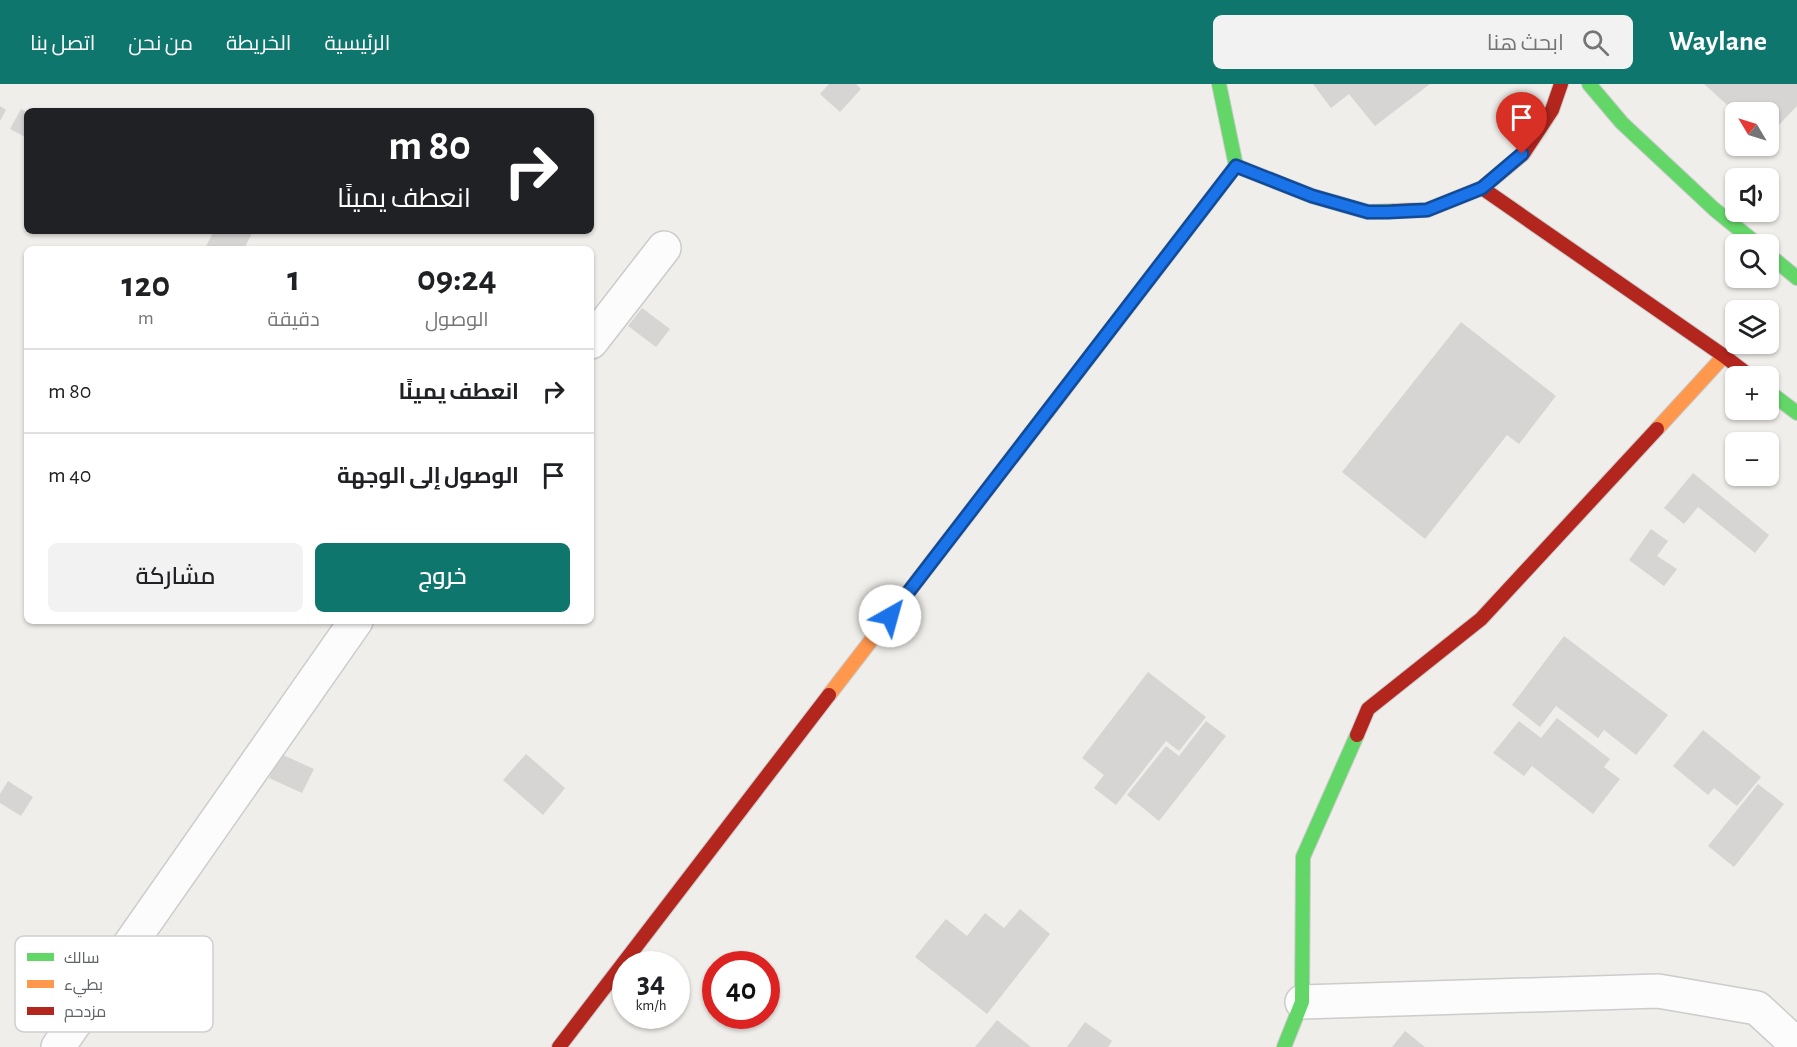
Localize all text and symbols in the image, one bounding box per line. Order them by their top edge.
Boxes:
search box [1213,15,1633,69]
icon: search [1579,26,1612,59]
text: Waylane [1669,28,1767,56]
text: ابحث هنا [1487,32,1564,54]
text: اتصل بنا [30,33,95,54]
text: من نحن [128,33,193,54]
text: الخريطة [226,33,291,54]
text: الرئيسية [324,33,390,54]
pin [1496,92,1547,154]
icon: arrive [1505,101,1538,134]
north arrow [1725,102,1779,156]
map controls [1725,102,1779,486]
text: 80 m [388,125,471,167]
icon: right [492,132,570,210]
button: sound [1725,168,1779,222]
text: انعطف يمينًا [337,185,471,212]
button: search [1725,234,1779,288]
text: 1 [287,261,300,297]
text: 09:24 [417,261,497,297]
text: 120 [121,267,170,303]
button: layers [1725,300,1779,354]
text: m [138,308,154,328]
text: دقيقة [268,310,320,330]
text: الوصول [425,310,489,330]
button: + [1725,366,1779,420]
icon: right [537,375,570,408]
text: 80 m [48,380,91,402]
text: انعطف يمينًا [398,381,519,403]
button: − [1725,432,1779,486]
icon: arrive [537,459,570,492]
text: 40 m [48,464,91,486]
text: الوصول إلى الوجهة [337,465,519,487]
button: مشاركة [48,543,303,612]
button: خروج [315,543,570,612]
position arrow [858,584,922,648]
legend [15,936,213,1032]
text: سالك [64,950,99,966]
speed limit sign: 40 [702,951,780,1029]
text: 34 [637,968,665,998]
text: بطيء [64,977,103,998]
text: km/h [636,998,666,1013]
text: مزدحم [64,1004,106,1023]

